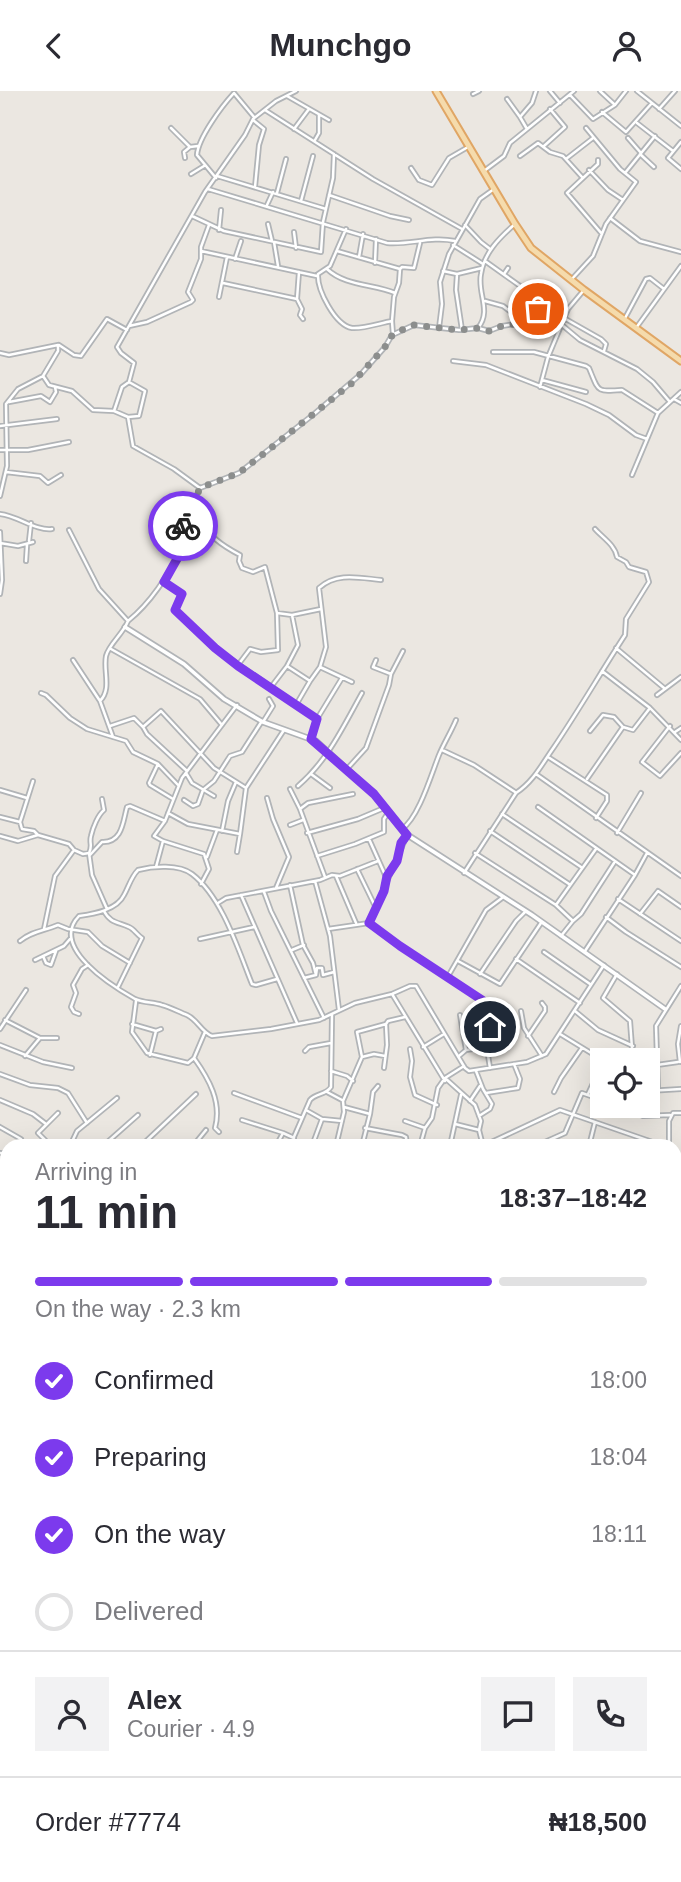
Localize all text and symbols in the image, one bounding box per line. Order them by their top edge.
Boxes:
icon: back [35,27,73,65]
text: Munchgo [269,27,412,63]
icon: person [608,27,646,65]
pin [508,279,568,339]
icon: bag [519,290,557,328]
courier [148,491,218,561]
icon: bike [164,507,202,545]
pin [460,997,520,1057]
icon: home [471,1008,509,1046]
map controls [590,1048,660,1118]
button: locate [590,1048,660,1118]
text: Arriving in [35,1159,137,1185]
text: 18:37–18:42 [500,1183,647,1213]
text: 11 min [35,1186,178,1238]
text: On the way · 2.3 km [35,1296,241,1322]
icon: check [35,1362,73,1400]
text: Confirmed [94,1365,214,1395]
text: 18:00 [589,1367,647,1393]
icon: check [35,1439,73,1477]
text: Preparing [94,1442,207,1472]
text: 18:04 [589,1444,647,1470]
icon: check [35,1516,73,1554]
text: On the way [94,1519,226,1549]
text: 18:11 [591,1521,647,1547]
text: Delivered [94,1596,204,1626]
button: person [35,1677,109,1751]
button: chat [481,1677,555,1751]
button: phone [573,1677,647,1751]
text: Alex [127,1685,182,1715]
text: Courier · 4.9 [127,1716,255,1742]
text: Order #7774 [35,1807,181,1837]
text: ₦18,500 [549,1807,647,1837]

